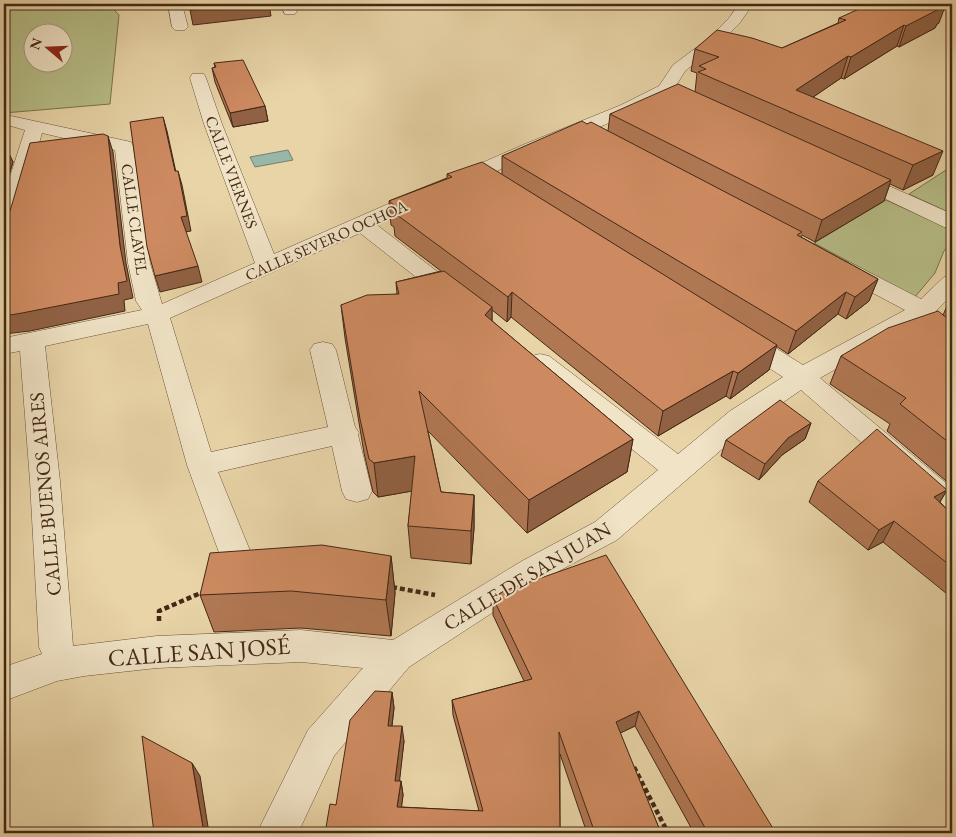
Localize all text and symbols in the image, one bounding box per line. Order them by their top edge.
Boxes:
north arrow [22,22,72,72]
text: N [25,35,46,52]
street label: CALLE VIERNES [200,113,263,232]
street label: CALLE CLAVEL [116,162,153,277]
street label: CALLE SEVERO OCHOA [242,195,412,286]
street label: CALLE BUENOS AIRES [23,391,67,597]
street label: CALLE DE SAN JUAN [438,516,616,636]
street label: CALLE SAN JOSÉ [107,630,291,673]

